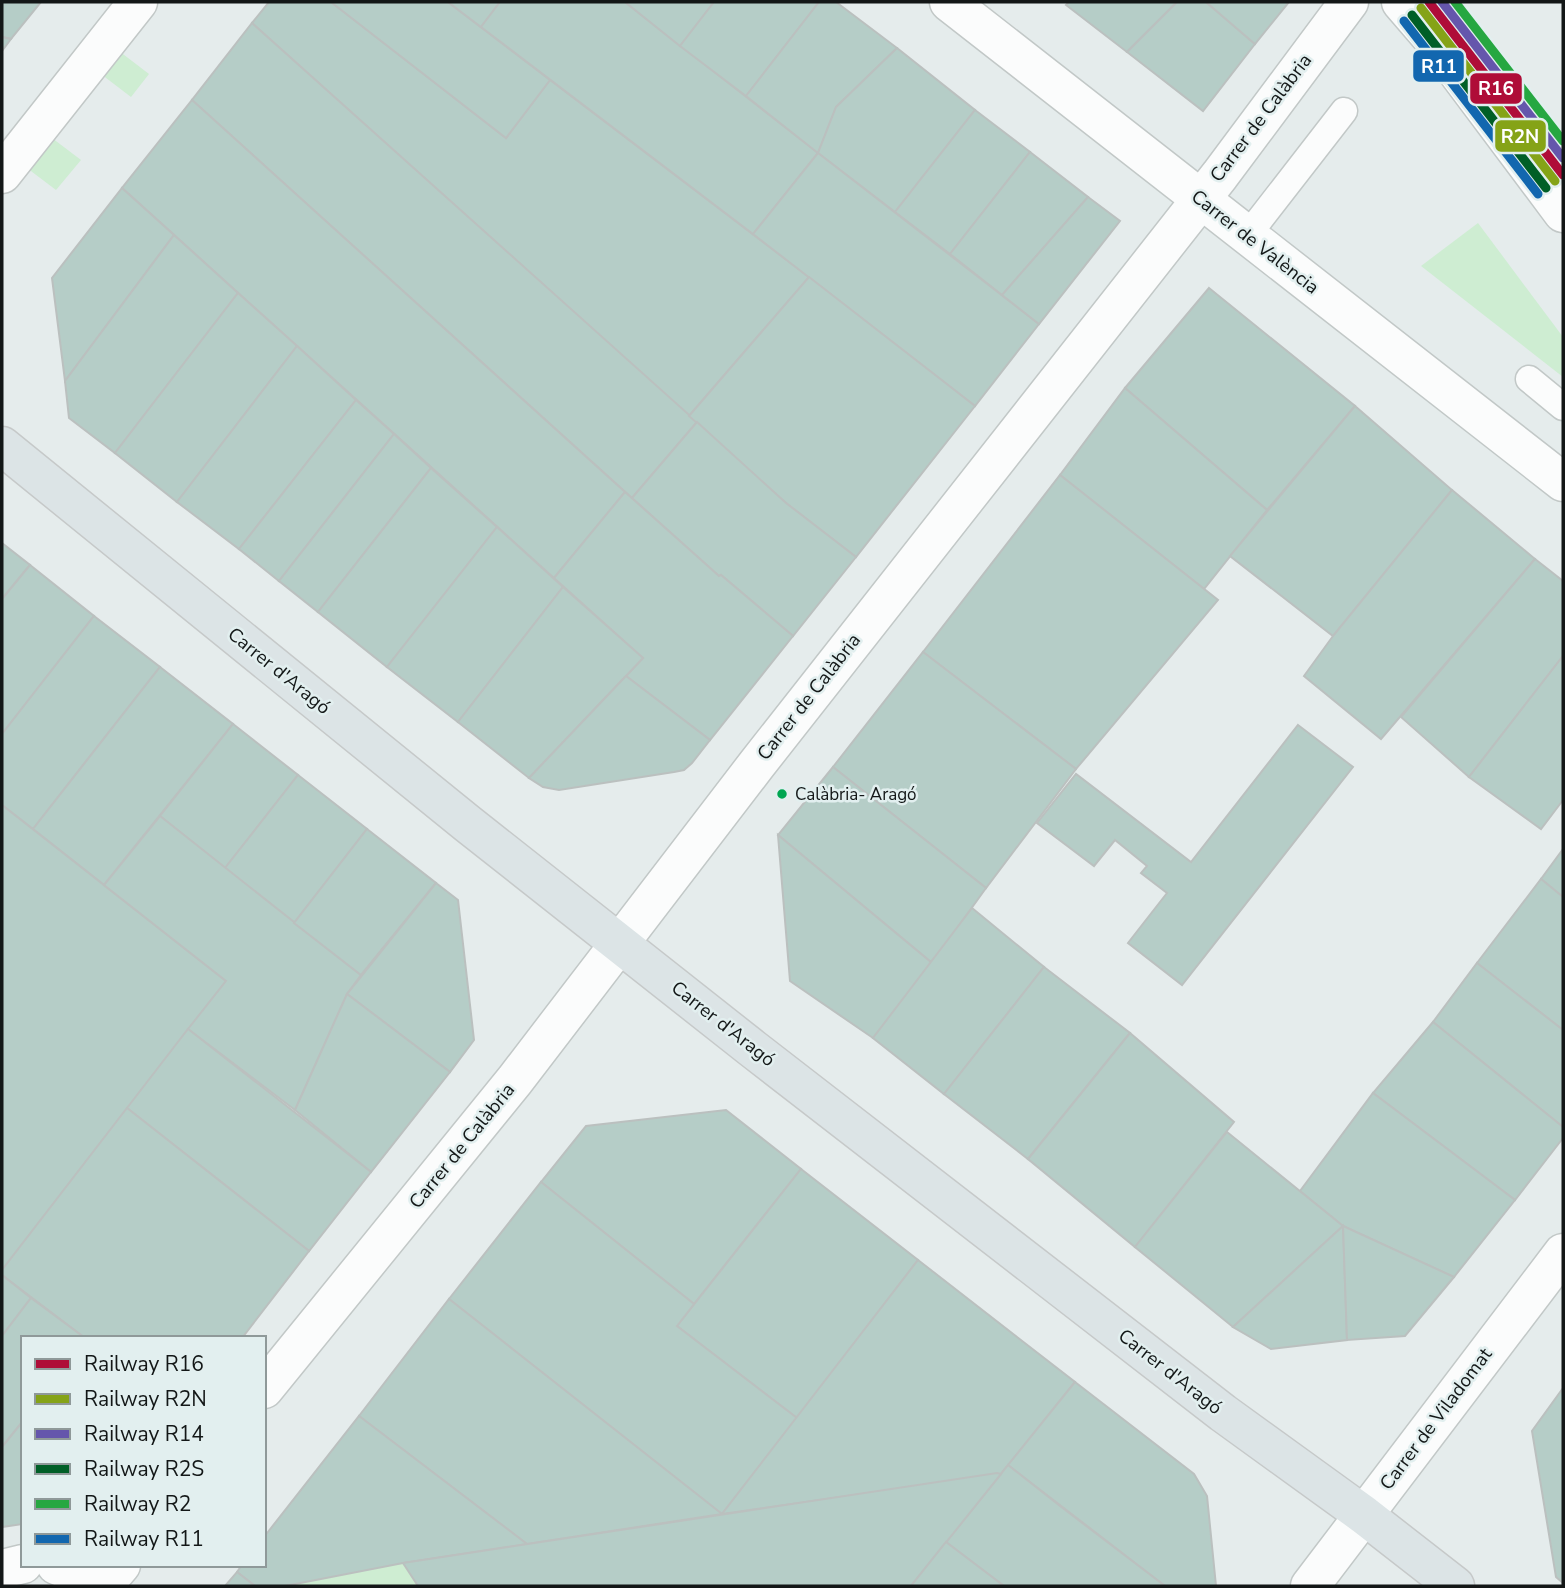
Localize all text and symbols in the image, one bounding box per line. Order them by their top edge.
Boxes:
street label: Carrer de Calàbria [1204,48,1318,188]
line badge: R11 [1412,49,1465,83]
text: R11 [1421,54,1457,80]
line badge: R16 [1469,72,1523,105]
text: R16 [1478,76,1514,102]
line badge: R2N [1494,119,1547,153]
text: R2N [1501,124,1539,150]
street label: Carrer de València [1186,184,1324,300]
street label: Carrer d'Aragó [222,621,336,721]
street label: Carrer de Calàbria [751,628,867,766]
place label: Calàbria- Aragó [795,783,917,806]
marker: Calàbria- Aragó [775,787,789,801]
street label: Carrer d'Aragó [666,975,780,1073]
street label: Carrer de Calàbria [403,1078,521,1214]
street label: Carrer d'Aragó [1113,1323,1227,1421]
legend [21,1336,266,1567]
street label: Carrer de Viladomat [1374,1342,1498,1495]
text: Railway R16 [84,1350,204,1378]
text: Railway R2N [84,1385,207,1413]
text: Railway R14 [84,1420,204,1448]
text: Railway R2S [84,1455,204,1483]
text: Railway R2 [84,1490,191,1518]
text: Railway R11 [84,1525,204,1553]

